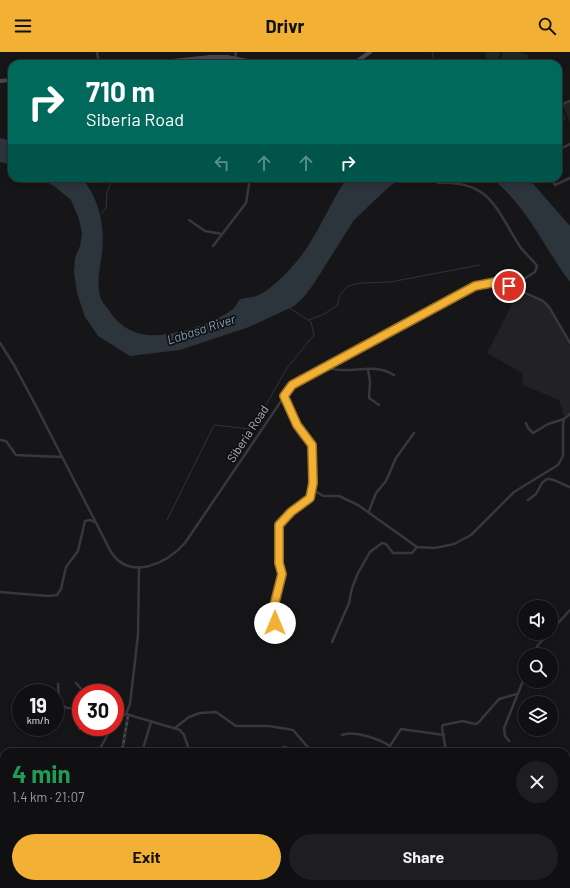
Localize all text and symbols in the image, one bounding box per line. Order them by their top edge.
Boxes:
icon: menu [12,15,34,37]
text: Drivr [266,15,304,37]
icon: search [536,15,558,37]
text: 710 m [86,74,155,108]
icon: right [20,76,72,128]
text: Siberia Road [86,108,184,130]
icon: left [211,152,233,174]
icon: ahead [253,152,275,174]
icon: ahead [295,152,317,174]
icon: right [337,152,359,174]
pin [492,269,526,303]
icon: arrive [498,275,520,297]
water label: Labasa River [165,310,238,348]
street label: Siberia Road [223,402,271,465]
map controls [518,600,558,736]
button: sound [518,600,558,640]
position arrow [254,602,296,644]
button: search [518,648,558,688]
speed limit sign: 30 [72,684,124,736]
text: 19 [29,693,47,717]
button: layers [518,696,558,736]
text: km/h [27,714,49,726]
text: 4 min [12,759,71,788]
button: close [516,761,558,803]
text: 1.4 km · 21:07 [12,789,84,805]
button: Exit [12,834,281,880]
button: Share [289,834,558,880]

